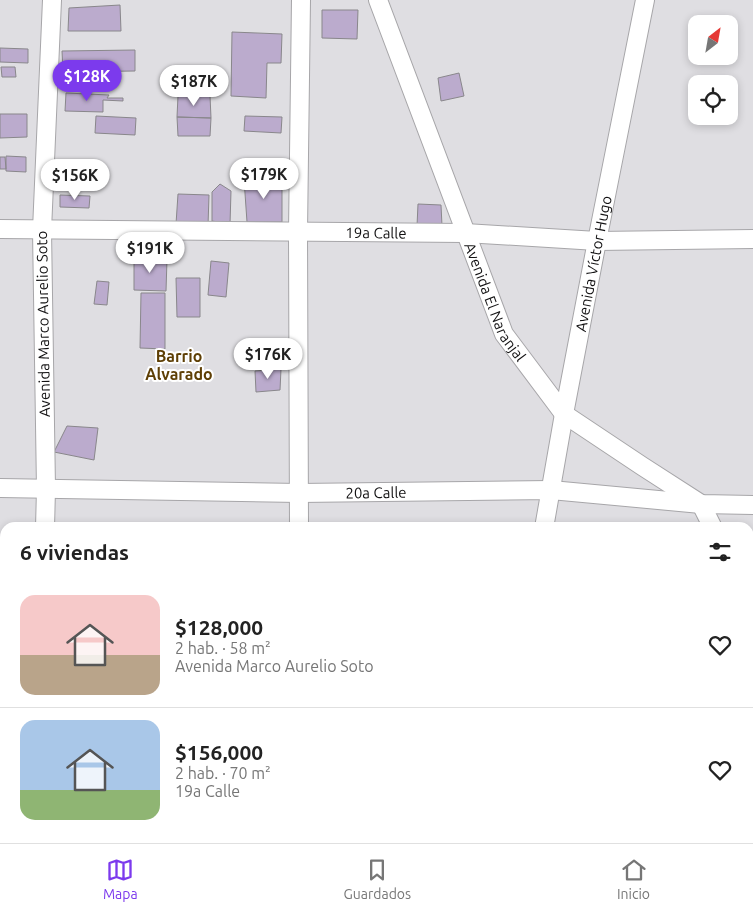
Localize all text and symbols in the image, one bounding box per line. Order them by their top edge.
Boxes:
north arrow [688,15,738,65]
map controls [688,15,738,125]
pin: $128K [52,59,122,102]
pin: $187K [159,64,229,107]
text: $128K [64,67,110,85]
text: $187K [171,72,217,90]
button: locate [688,75,738,125]
pin: $156K [40,158,110,201]
pin: $179K [229,158,299,200]
text: $179K [241,165,287,183]
text: $156K [52,166,98,184]
street label: Avenida Víctor Hugo [571,194,614,333]
street label: 19a Calle [345,223,407,241]
street label: Avenida Marco Aurelio Soto [33,231,53,417]
pin: $191K [115,232,185,274]
text: $191K [127,239,173,257]
street label: Avenida El Naranjal [462,240,530,364]
pin: $176K [233,338,303,380]
text: $176K [245,345,291,363]
district label: Barrio Alvarado [145,347,213,383]
street label: 20a Calle [345,483,407,501]
icon: filters [706,538,734,566]
text: 6 viviendas [20,540,129,564]
icon: home [60,615,120,675]
text: $128,000 [175,615,263,639]
icon: heart [706,631,734,659]
text: 2 hab. · 58 m² [175,639,271,657]
text: Avenida Marco Aurelio Soto [175,657,374,675]
icon: home [60,740,120,800]
text: $156,000 [175,740,263,764]
icon: heart [706,756,734,784]
text: 2 hab. · 70 m² [175,764,271,782]
text: 19a Calle [175,782,240,800]
tab: Mapa [103,856,138,902]
tab: Guardados [344,856,411,902]
tab: Inicio [617,856,650,902]

